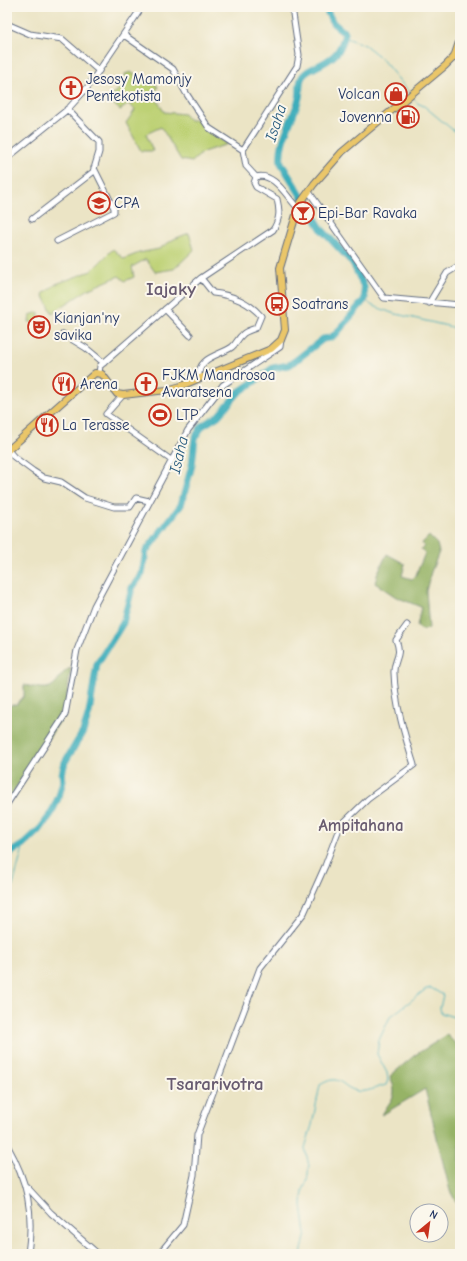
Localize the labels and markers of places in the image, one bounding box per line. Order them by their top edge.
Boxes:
place label: Jesosy Mamonjy Pentekotista [86,70,192,105]
church icon: Jesosy Mamonjy Pentekotista [58,75,84,101]
shop icon: Volcan [383,81,409,107]
place label: Volcan [338,85,380,103]
fuel station icon: Jovenna [395,104,421,130]
place label: Jovenna [340,108,392,126]
school or university icon: CPA [86,190,112,216]
place label: CPA [114,194,140,212]
bar icon: Epi-Bar Ravaka [290,200,316,226]
place label: Epi-Bar Ravaka [318,204,417,222]
bus stop icon: Soatrans [264,291,290,317]
place label: Soatrans [292,295,348,313]
place label: Kianjan'ny savika [54,309,120,344]
theatre icon: Kianjan'ny savika [26,314,52,340]
place label: FJKM Mandrosoa Avaratsena [162,366,275,401]
restaurant icon: Arena [51,371,77,397]
church icon: FJKM Mandrosoa Avaratsena [133,371,159,397]
place label: Arena [80,375,118,393]
sports icon: LTP [147,402,173,428]
place label: LTP [176,406,199,424]
restaurant icon: La Terasse [34,412,60,438]
place label: La Terasse [62,416,130,434]

